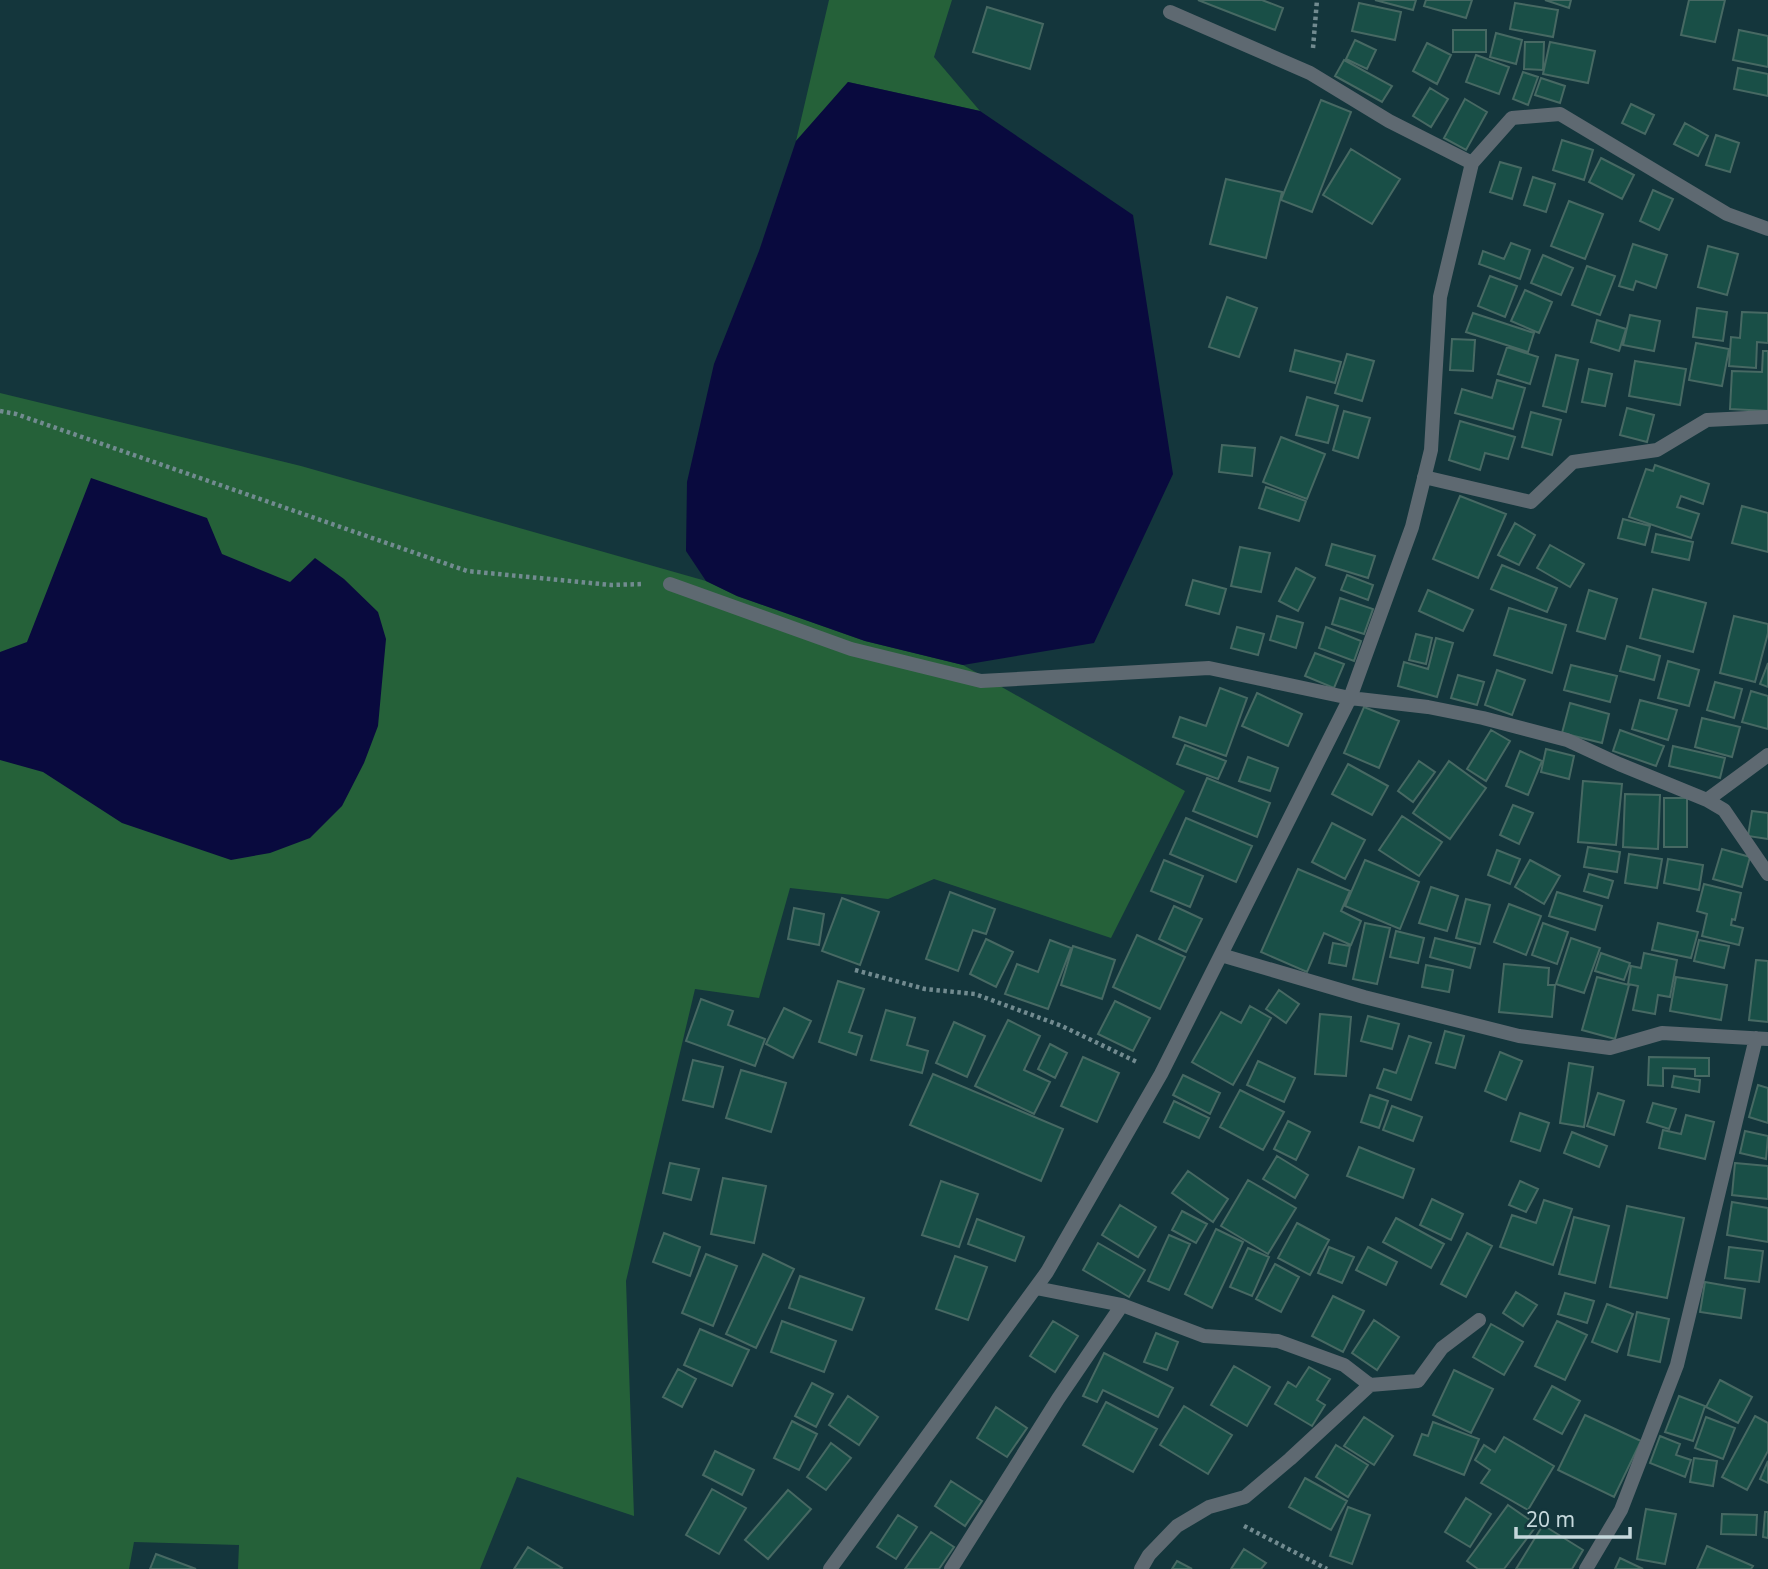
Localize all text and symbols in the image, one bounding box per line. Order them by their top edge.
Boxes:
scale bar [1516,1496,1630,1540]
text: 20 m [1526,1505,1575,1533]

